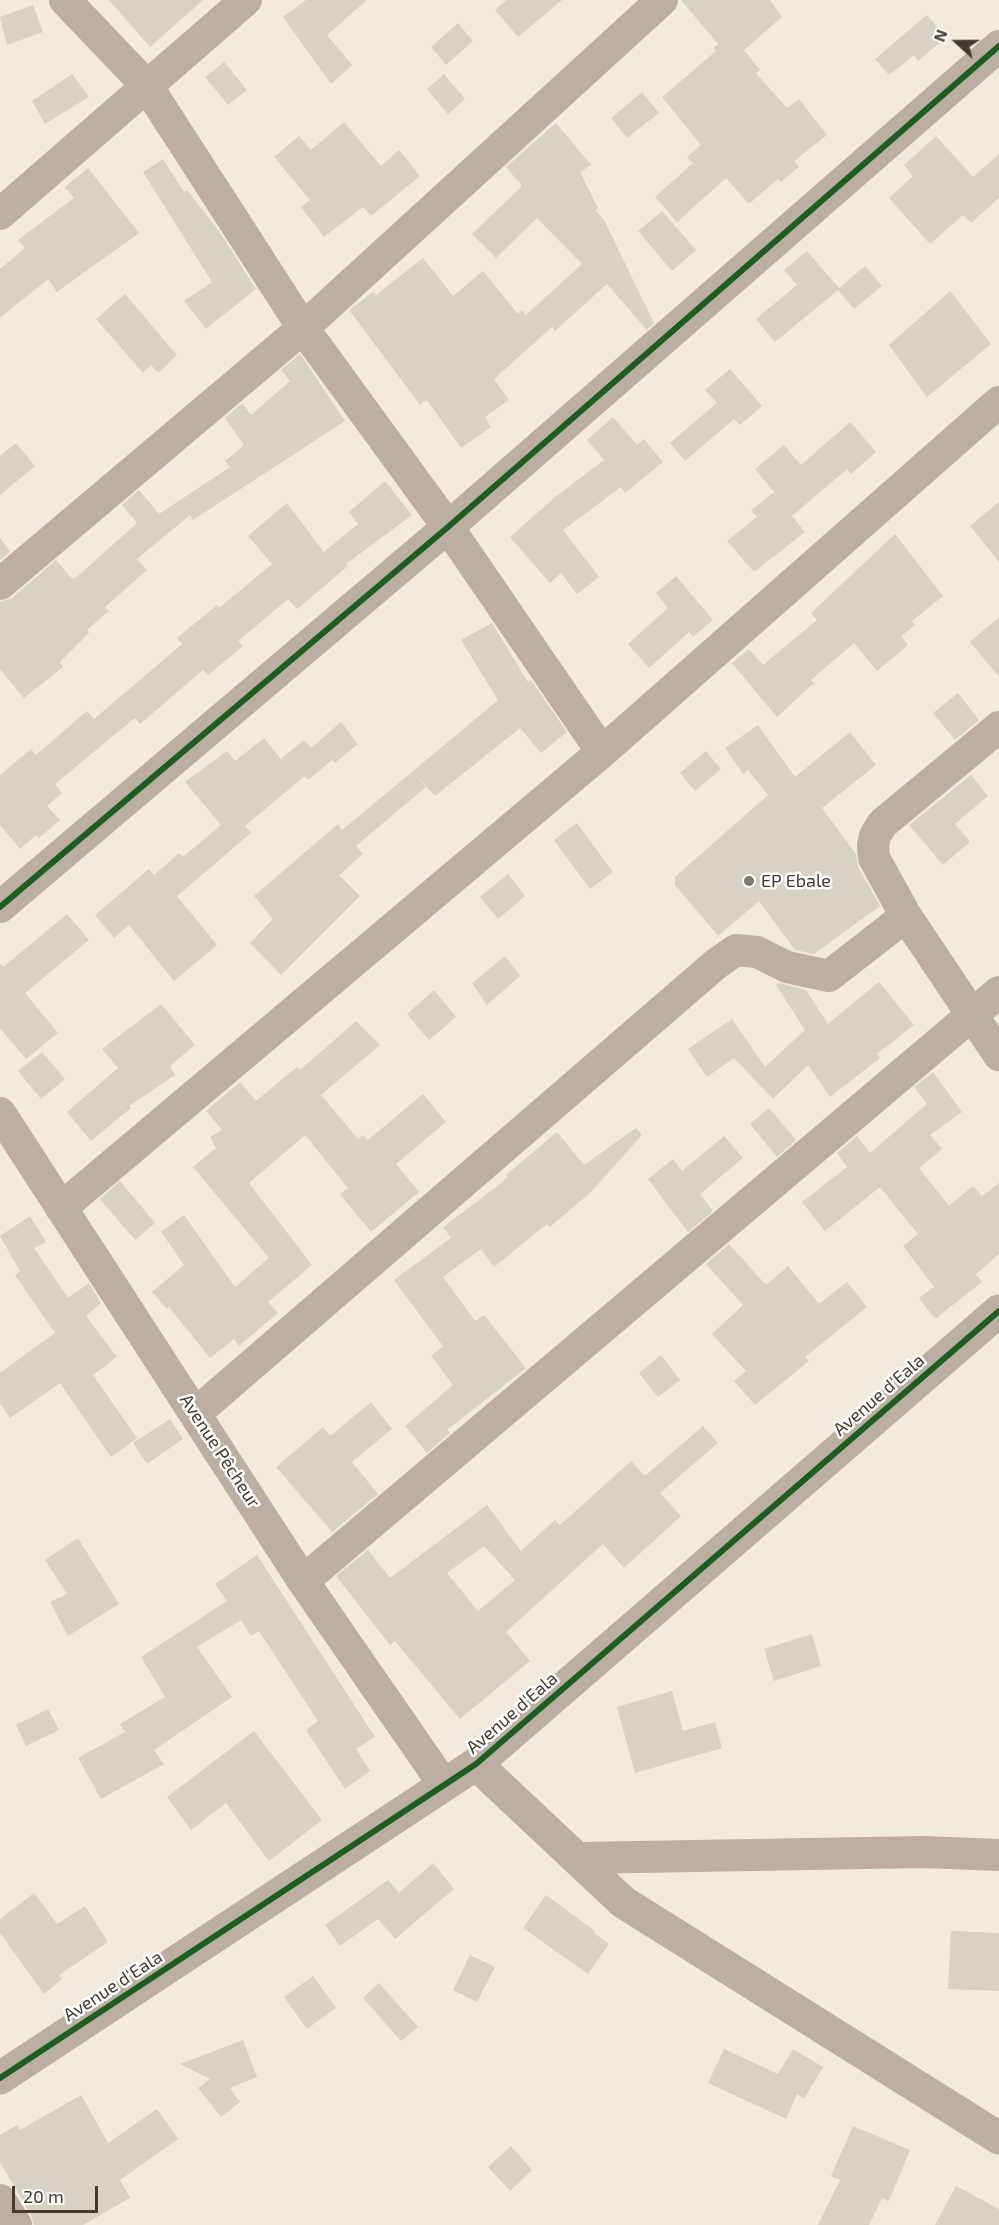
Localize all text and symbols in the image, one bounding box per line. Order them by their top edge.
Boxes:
north arrow [927,12,987,72]
text: N [929,27,951,44]
place label: EP Ebale [761,870,831,892]
marker: EP Ebale [742,874,756,888]
street label: Avenue d'Eala [829,1350,929,1440]
street label: Avenue Pêcheur [175,1390,265,1512]
street label: Avenue d'Eala [462,1668,562,1758]
street label: Avenue d'Eala [59,1946,167,2026]
scale bar [15,2174,100,2212]
text: 20 m [23,2185,64,2207]

